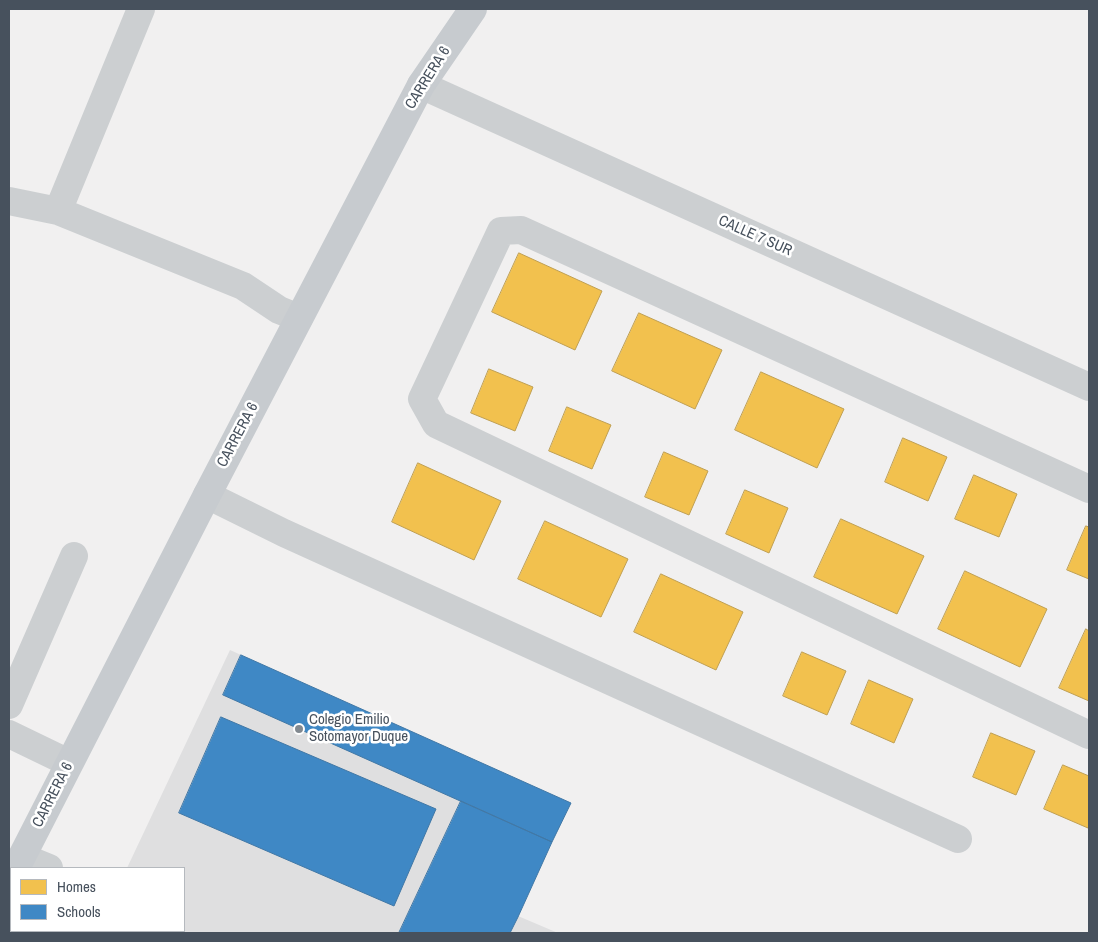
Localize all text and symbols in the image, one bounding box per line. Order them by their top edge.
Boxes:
street label: CARRERA 6 [402,43,454,113]
street label: CALLE 7 SUR [715,212,795,260]
street label: CARRERA 6 [214,400,262,470]
place label: Colegio Emilio Sotomayor Duque [309,711,408,746]
marker: Colegio Emilio Sotomayor Duque [293,723,305,735]
street label: CARRERA 6 [29,760,77,830]
legend [10,867,185,932]
text: Homes [57,876,96,897]
text: Schools [57,901,101,922]

